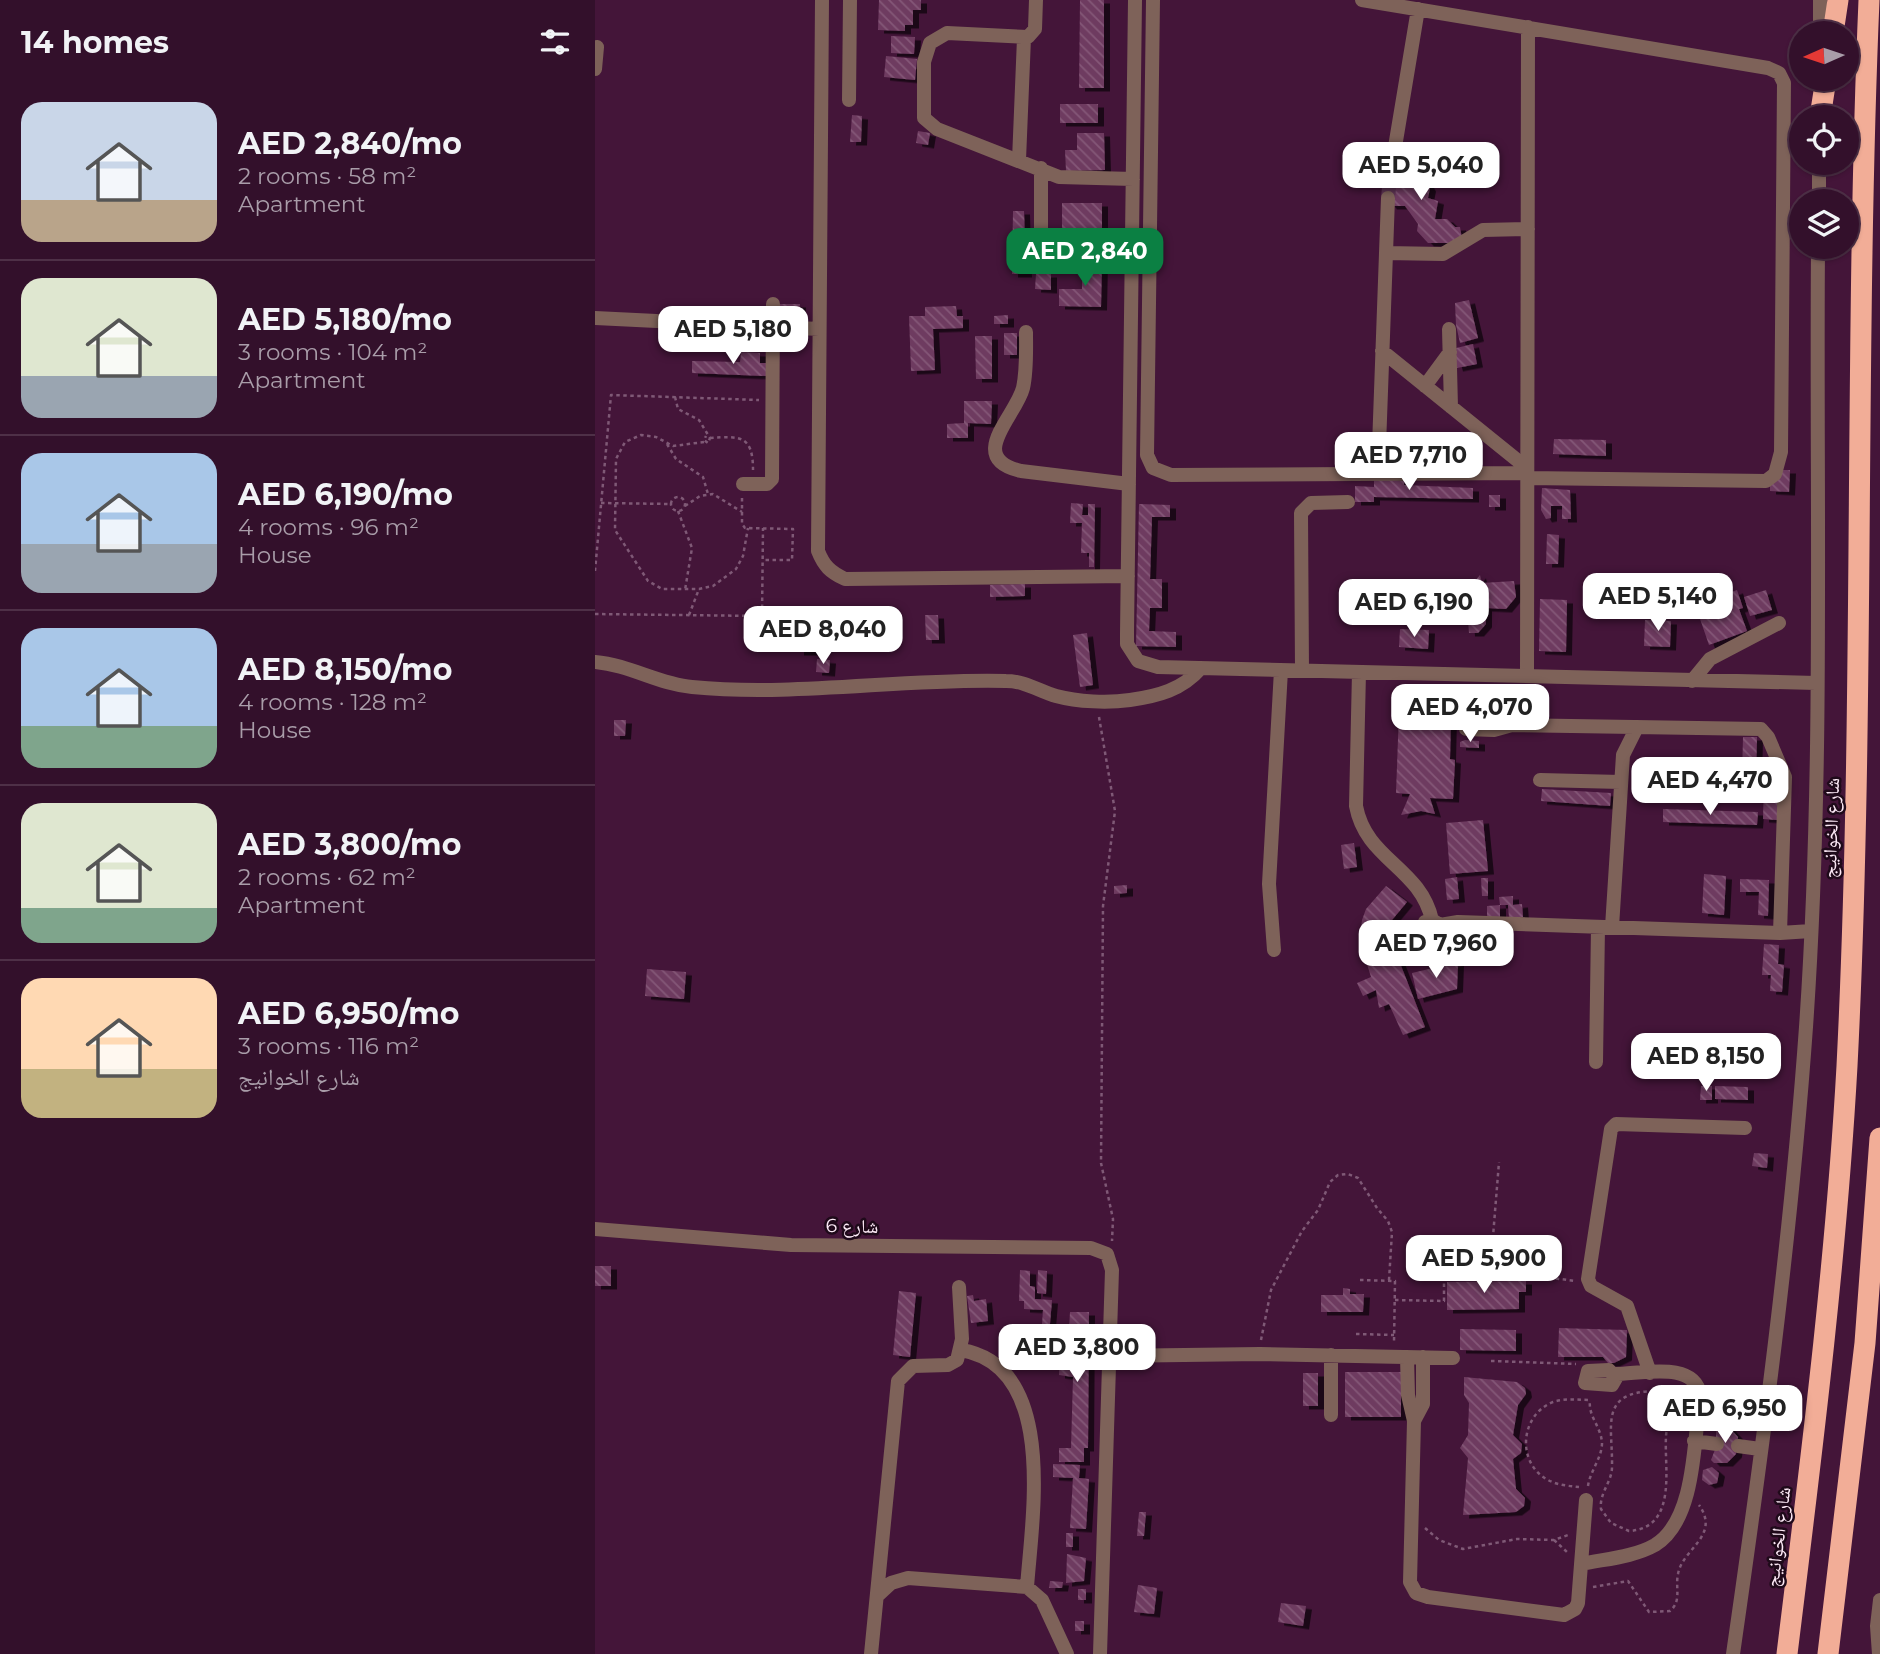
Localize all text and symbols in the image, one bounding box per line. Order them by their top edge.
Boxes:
north arrow [1789,21,1859,91]
map controls [1789,21,1859,259]
icon: filters [536,23,574,61]
text: 14 homes [21,24,169,61]
button: locate [1789,105,1859,175]
text: AED 2,840/mo [238,125,462,162]
icon: home [77,130,161,214]
pin: AED 5,040 [1341,142,1501,202]
text: AED 5,040 [1358,151,1484,179]
text: 2 rooms · 58 m² [238,162,416,190]
button: layers [1789,189,1859,259]
text: Apartment [238,190,366,218]
pin: AED 2,840 [1005,229,1165,288]
text: AED 2,840 [1022,237,1148,265]
text: AED 5,180/mo [238,301,452,338]
icon: home [77,306,161,390]
pin: AED 5,180 [653,306,813,366]
text: AED 5,180 [674,315,792,343]
text: 3 rooms · 104 m² [238,338,427,366]
text: Apartment [238,366,366,394]
pin: AED 7,710 [1329,433,1489,492]
text: AED 7,710 [1351,441,1467,469]
text: AED 6,190/mo [238,476,453,513]
icon: home [77,481,161,565]
text: 4 rooms · 96 m² [238,513,419,541]
text: House [238,541,312,569]
pin: AED 5,140 [1578,574,1738,633]
pin: AED 6,190 [1334,580,1494,639]
text: AED 5,140 [1599,582,1717,610]
text: AED 6,190 [1355,588,1473,616]
pin: AED 8,040 [743,606,903,666]
text: AED 8,040 [760,615,886,643]
text: AED 8,150/mo [238,651,452,688]
icon: home [77,656,161,740]
pin: AED 4,070 [1390,684,1550,744]
text: 4 rooms · 128 m² [238,688,427,716]
text: AED 4,070 [1407,693,1533,721]
text: House [238,716,312,744]
pin: AED 4,470 [1630,758,1790,817]
text: AED 4,470 [1647,766,1773,794]
street label: شارع الخوانيج [1818,777,1845,879]
text: AED 3,800/mo [238,826,461,863]
icon: home [77,831,161,915]
text: 2 rooms · 62 m² [238,863,416,891]
text: Apartment [238,891,366,919]
pin: AED 7,960 [1356,920,1516,980]
text: AED 7,960 [1375,929,1497,957]
text: AED 6,950/mo [238,995,459,1032]
icon: home [77,1006,161,1090]
text: 3 rooms · 116 m² [238,1032,419,1060]
pin: AED 8,150 [1626,1034,1786,1093]
text: AED 8,150 [1647,1042,1765,1070]
text: شارع الخوانيج [238,1063,360,1091]
street label: شارع 6 [825,1214,879,1238]
pin: AED 5,900 [1404,1236,1564,1295]
text: AED 5,900 [1422,1244,1546,1272]
pin: AED 3,800 [997,1324,1157,1384]
text: AED 3,800 [1015,1333,1139,1361]
pin: AED 6,950 [1645,1386,1805,1445]
text: AED 6,950 [1663,1394,1787,1422]
street label: شارع الخوانيج [1760,1486,1797,1588]

